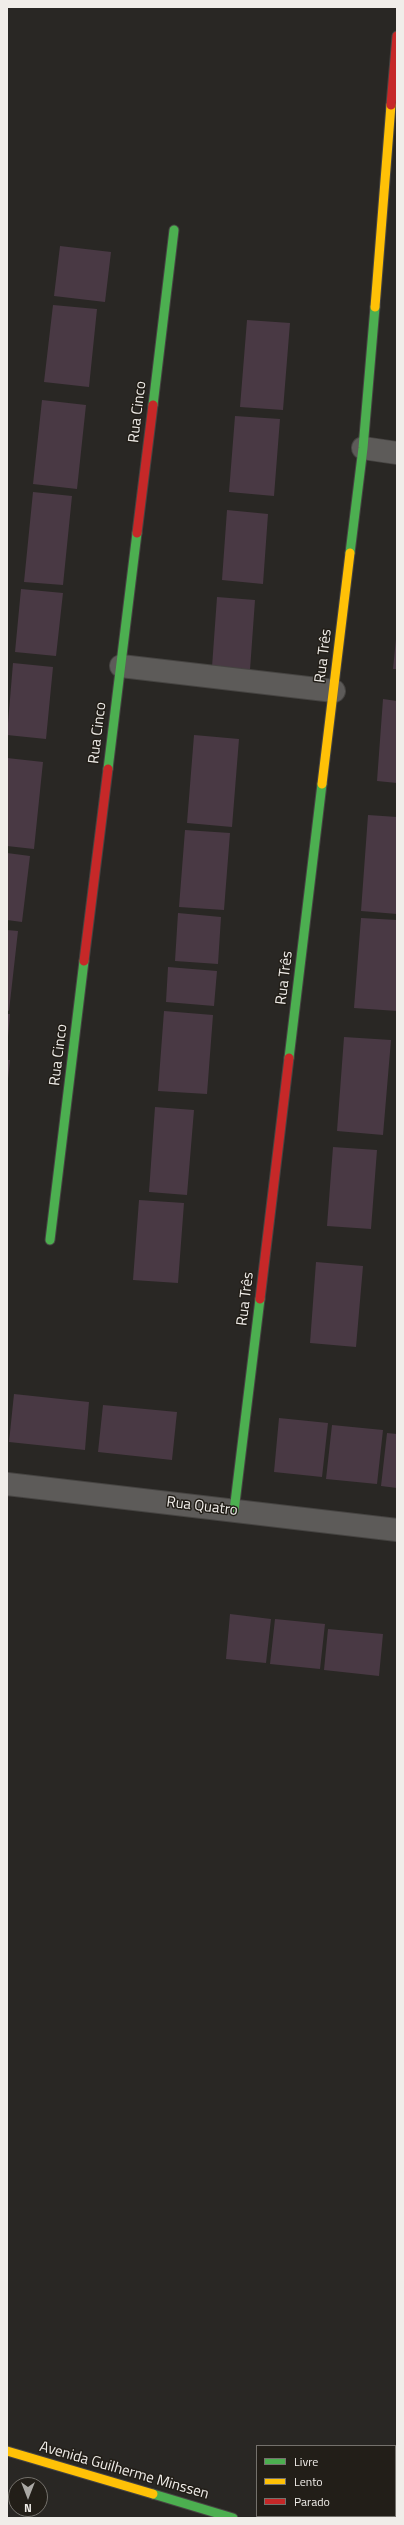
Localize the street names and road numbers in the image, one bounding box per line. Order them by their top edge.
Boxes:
street label: Rua Cinco [125,380,151,444]
street label: Rua Três [312,628,336,684]
street label: Rua Cinco [85,701,111,765]
street label: Rua Três [273,950,297,1006]
street label: Rua Cinco [46,1023,72,1087]
street label: Rua Três [234,1271,258,1327]
street label: Rua Quatro [165,1494,239,1520]
street label: Avenida Guilherme Minssen [37,2438,211,2504]

